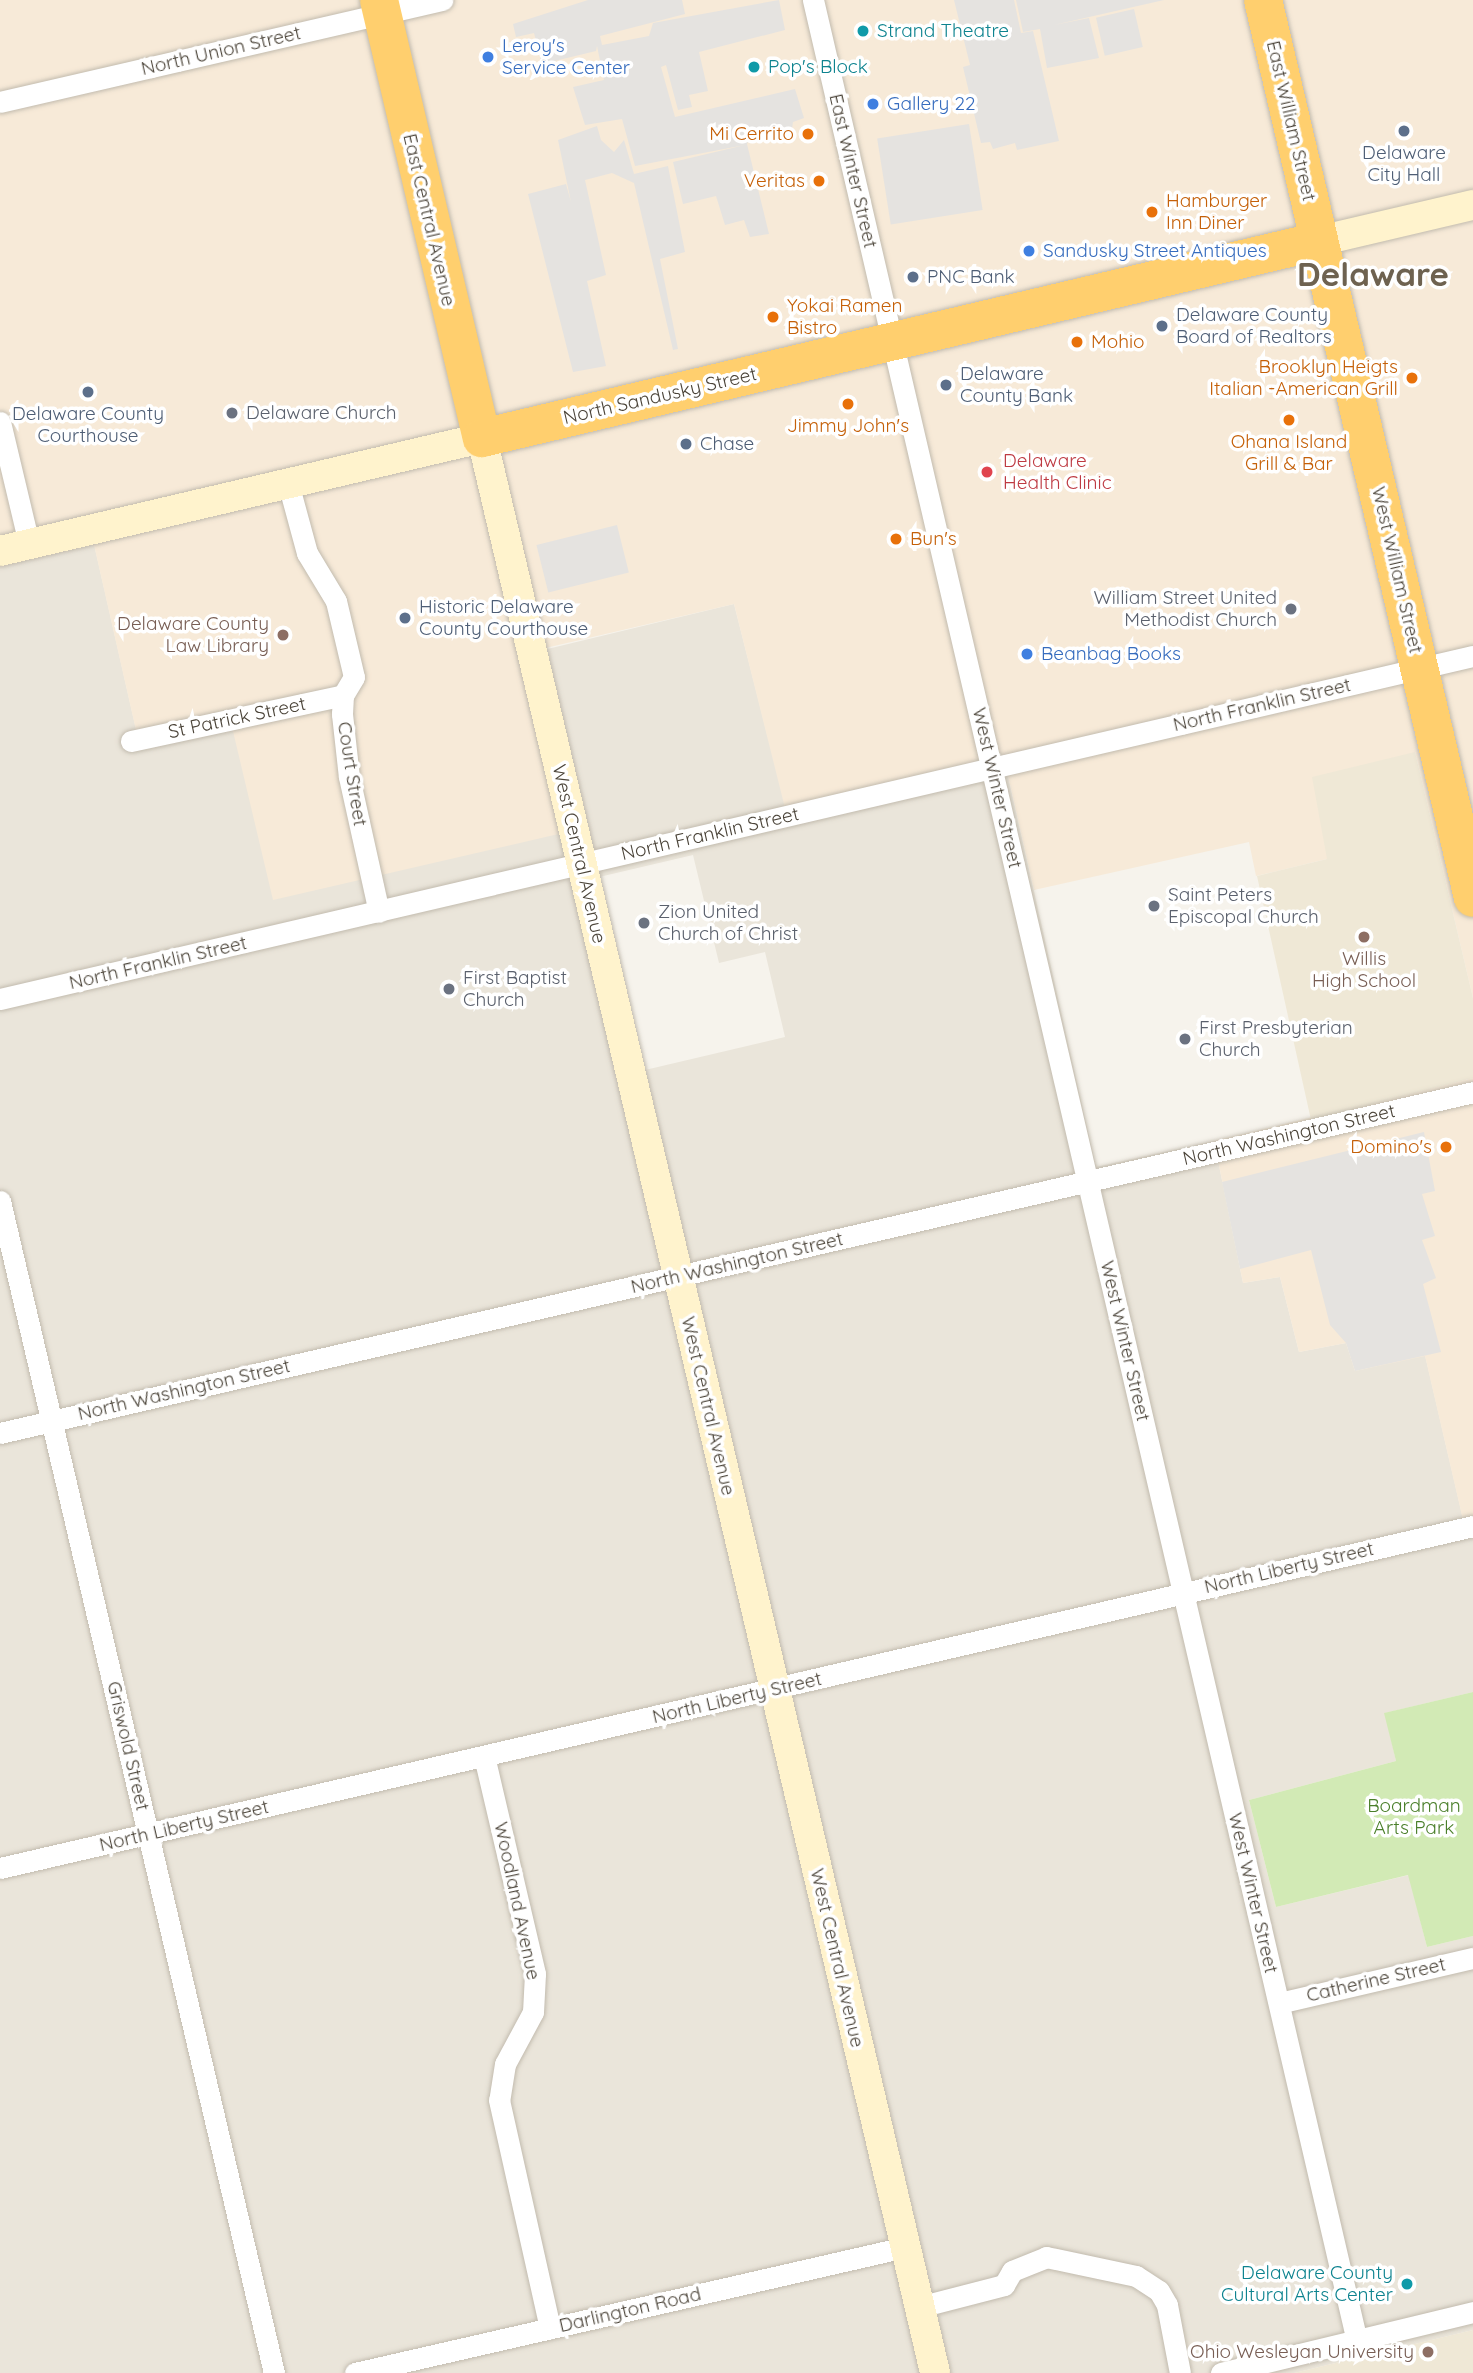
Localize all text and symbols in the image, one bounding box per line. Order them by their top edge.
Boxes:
place label: Strand Theatre [877,20,1009,42]
street label: North Union Street [139,22,303,80]
marker: Strand Theatre [855,23,871,39]
place label: Leroy's Service Center [502,35,630,79]
street label: East William Street [1261,39,1321,203]
marker: Leroy's Service Center [480,49,496,65]
place label: Pop's Block [768,56,868,78]
marker: Pop's Block [746,59,762,75]
street label: East Winter Street [824,92,882,250]
place label: Gallery 22 [887,93,976,115]
marker: Gallery 22 [865,96,881,112]
place label: Mi Cerrito [709,123,794,145]
marker: Delaware City Hall [1396,123,1412,139]
marker: Mi Cerrito [800,126,816,142]
street label: East Central Avenue [398,131,460,309]
place label: Delaware City Hall [1362,142,1446,186]
place label: Veritas [744,170,805,192]
marker: Veritas [811,173,827,189]
place label: Hamburger Inn Diner [1166,190,1267,234]
marker: Hamburger Inn Diner [1144,204,1160,220]
place label: Sandusky Street Antiques [1043,240,1267,262]
marker: Sandusky Street Antiques [1021,243,1037,259]
district label: Delaware [1297,254,1449,294]
place label: PNC Bank [927,266,1015,288]
marker: PNC Bank [905,269,921,285]
place label: Yokai Ramen Bistro [787,295,903,339]
place label: Delaware County Board of Realtors [1176,304,1332,348]
marker: Yokai Ramen Bistro [765,309,781,325]
marker: Delaware County Board of Realtors [1154,318,1170,334]
place label: Mohio [1091,331,1145,353]
marker: Mohio [1069,334,1085,350]
place label: Brooklyn Heigts Italian -American Grill [1209,356,1398,400]
street label: North Sandusky Street [561,363,759,429]
place label: Delaware County Bank [960,363,1073,407]
marker: Brooklyn Heigts Italian -American Grill [1404,370,1420,386]
marker: Delaware County Bank [938,377,954,393]
marker: Delaware County Courthouse [80,384,96,400]
marker: Jimmy John's [840,396,856,412]
place label: Delaware Church [246,402,397,424]
place label: Delaware County Courthouse [12,403,164,447]
marker: Delaware Church [224,405,240,421]
marker: Ohana Island Grill & Bar [1281,412,1297,428]
place label: Jimmy John's [787,415,909,437]
place label: Ohana Island Grill & Bar [1231,431,1347,475]
place label: Chase [700,433,754,455]
marker: Chase [678,436,694,452]
place label: Delaware Health Clinic [1003,450,1111,494]
marker: Delaware Health Clinic [977,462,997,482]
street label: West William Street [1367,484,1427,656]
place label: Bun's [910,528,957,550]
marker: Bun's [888,531,904,547]
place label: William Street United Methodist Church [1093,587,1277,631]
place label: Historic Delaware County Courthouse [419,596,588,640]
marker: William Street United Methodist Church [1283,601,1299,617]
marker: Historic Delaware County Courthouse [397,610,413,626]
place label: Delaware County Law Library [117,613,269,657]
marker: Delaware County Law Library [275,627,291,643]
place label: Beanbag Books [1041,643,1181,665]
marker: Beanbag Books [1019,646,1035,662]
street label: North Franklin Street [1171,673,1353,737]
street label: St Patrick Street [166,692,308,744]
street label: West Winter Street [967,705,1027,871]
street label: Court Street [332,720,372,828]
street label: West Central Avenue [547,762,611,946]
street label: North Franklin Street [619,802,801,866]
place label: Saint Peters Episcopal Church [1168,884,1319,928]
marker: Saint Peters Episcopal Church [1146,898,1162,914]
place label: Zion United Church of Christ [658,901,798,945]
marker: Zion United Church of Christ [636,915,652,931]
marker: Willis High School [1356,929,1372,945]
street label: North Franklin Street [67,931,249,995]
place label: Willis High School [1312,948,1416,992]
place label: First Baptist Church [463,967,567,1011]
marker: First Baptist Church [441,981,457,997]
place label: First Presbyterian Church [1199,1017,1353,1061]
marker: First Presbyterian Church [1177,1031,1193,1047]
street label: North Washington Street [1181,1099,1397,1171]
place label: Domino's [1350,1136,1432,1158]
marker: Domino's [1438,1139,1454,1155]
street label: North Washington Street [629,1227,845,1299]
street label: West Winter Street [1095,1258,1155,1424]
street label: West Central Avenue [676,1314,740,1498]
street label: North Washington Street [76,1354,292,1426]
street label: North Liberty Street [1202,1537,1376,1599]
street label: North Liberty Street [650,1667,824,1729]
street label: Griswold Street [102,1679,154,1813]
street label: North Liberty Street [97,1795,271,1857]
park label: Boardman Arts Park [1367,1795,1461,1839]
street label: West Winter Street [1223,1810,1283,1976]
street label: Woodland Avenue [489,1820,545,1982]
street label: West Central Avenue [805,1866,869,2050]
street label: Catherine Street [1304,1953,1448,2007]
place label: Delaware County Cultural Arts Center [1221,2262,1393,2306]
marker: Delaware County Cultural Arts Center [1399,2276,1415,2292]
street label: Darlington Road [557,2283,703,2337]
place label: Ohio Wesleyan University [1190,2341,1414,2363]
marker: Ohio Wesleyan University [1420,2344,1436,2360]

